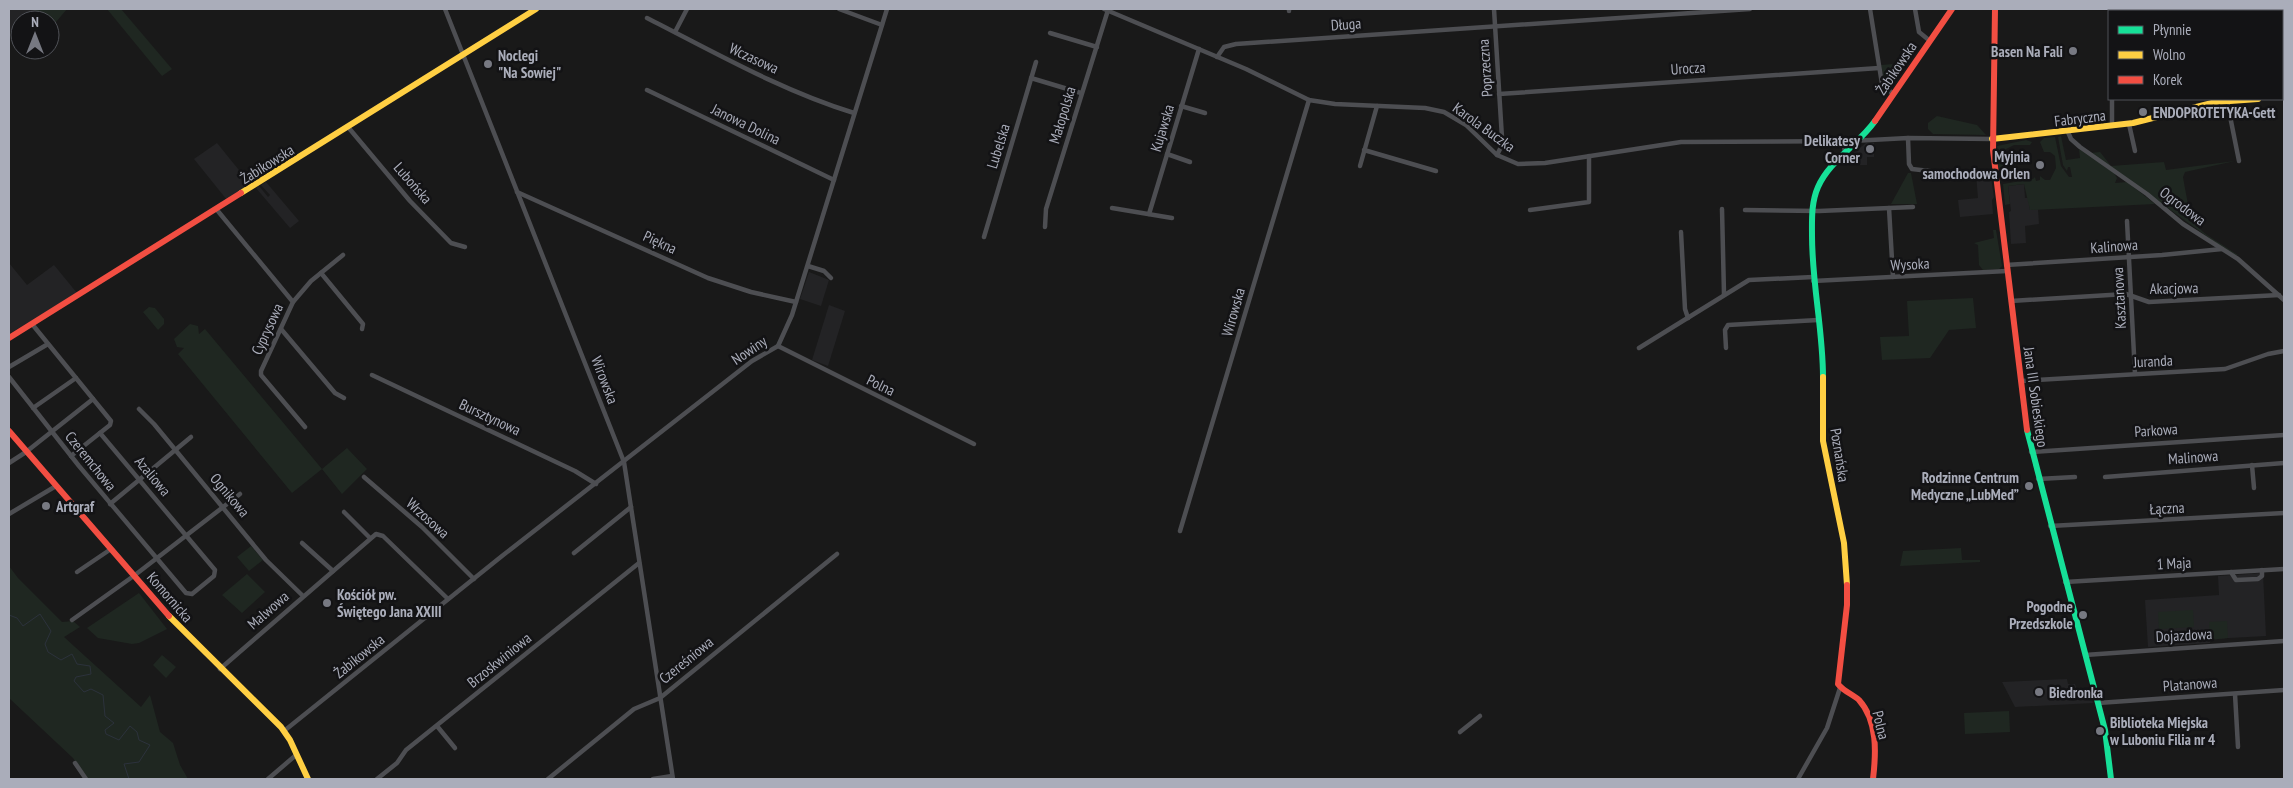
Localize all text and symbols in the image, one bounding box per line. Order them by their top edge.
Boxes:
north arrow [10,10,60,60]
legend [2108,10,2283,100]
text: N [31,13,39,31]
street label: Długa [1330,13,1362,35]
text: Płynnie [2153,20,2192,39]
street label: Wczasowa [726,38,782,78]
street label: Poprzeczna [1474,38,1496,98]
street label: Żabikowska [1871,38,1921,98]
place label: Basen Na Fali [1991,42,2063,61]
marker: Basen Na Fali [2067,45,2079,57]
text: Wolno [2153,45,2186,64]
place label: Noclegi "Na Sowiej" [498,46,561,82]
street label: Urocza [1670,57,1706,79]
marker: Noclegi "Na Sowiej" [482,58,494,70]
text: Korek [2153,70,2183,89]
street label: Małopolska [1044,84,1080,146]
street label: Karola Buczka [1449,98,1519,156]
street label: Janowa Dolina [708,99,784,149]
street label: Kujawska [1146,102,1178,154]
place label: ENDOPROTETYKA-Gett [2153,103,2276,122]
street label: Fabryczna [2053,105,2107,131]
marker: ENDOPROTETYKA-Gett [2137,106,2149,118]
street label: Lubelska [982,121,1014,171]
place label: Delikatesy Corner [1804,131,1861,167]
street label: Żabikowska [237,140,297,188]
marker: Delikatesy Corner [1864,143,1876,155]
place label: Myjnia samochodowa Orlen [1923,147,2030,183]
street label: Lubońska [390,158,436,208]
marker: Myjnia samochodowa Orlen [2034,159,2046,171]
street label: Ogrodowa [2156,182,2210,230]
street label: Piękna [640,226,680,258]
street label: Kalinowa [2090,235,2138,257]
street label: Wysoka [1890,253,1930,275]
street label: Kasztanowa [2108,267,2130,329]
street label: Akacjowa [2149,278,2199,298]
street label: Wirowska [1217,286,1249,338]
street label: Cyprysowa [247,300,287,358]
street label: Nowiny [728,331,771,369]
street label: Jana III Sobieskiego [2019,345,2052,448]
street label: Juranda [2132,350,2173,372]
street label: Wirowska [587,353,623,407]
street label: Polna [864,370,898,400]
street label: Bursztynowa [456,395,524,439]
street label: Parkowa [2134,419,2178,441]
street label: Czeremchowa [61,427,121,495]
street label: Poznańska [1826,427,1854,483]
street label: Malinowa [2167,446,2219,468]
street label: Azaliowa [131,452,175,500]
place label: Rodzinne Centrum Medyczne „LubMed” [1911,468,2019,504]
street label: Ognikowa [206,469,254,521]
marker: Rodzinne Centrum Medyczne „LubMed” [2023,480,2035,492]
street label: Wrzosowa [402,494,454,542]
place label: Artgraf [55,497,95,516]
street label: Łączna [2149,498,2185,518]
marker: Artgraf [40,500,52,512]
street label: 1 Maja [2156,553,2192,573]
street label: Komornicka [143,568,197,626]
place label: Kościół pw. Świętego Jana XXIII [337,585,442,621]
street label: Malwowa [243,587,293,633]
marker: Kościół pw. Świętego Jana XXIII [321,597,333,609]
place label: Pogodne Przedszkole [2009,597,2073,633]
marker: Pogodne Przedszkole [2077,609,2089,621]
street label: Dojazdowa [2155,624,2213,646]
street label: Brzoskwiniowa [463,628,535,692]
street label: Żabikowska [330,630,388,682]
street label: Czereśniowa [655,632,717,688]
street label: Platanowa [2162,673,2218,695]
place label: Biedronka [2049,683,2103,702]
marker: Biedronka [2033,686,2045,698]
street label: Polna [1868,709,1894,741]
place label: Biblioteka Miejska w Luboniu Filia nr 4 [2109,713,2215,749]
marker: Biblioteka Miejska w Luboniu Filia nr 4 [2094,725,2106,737]

